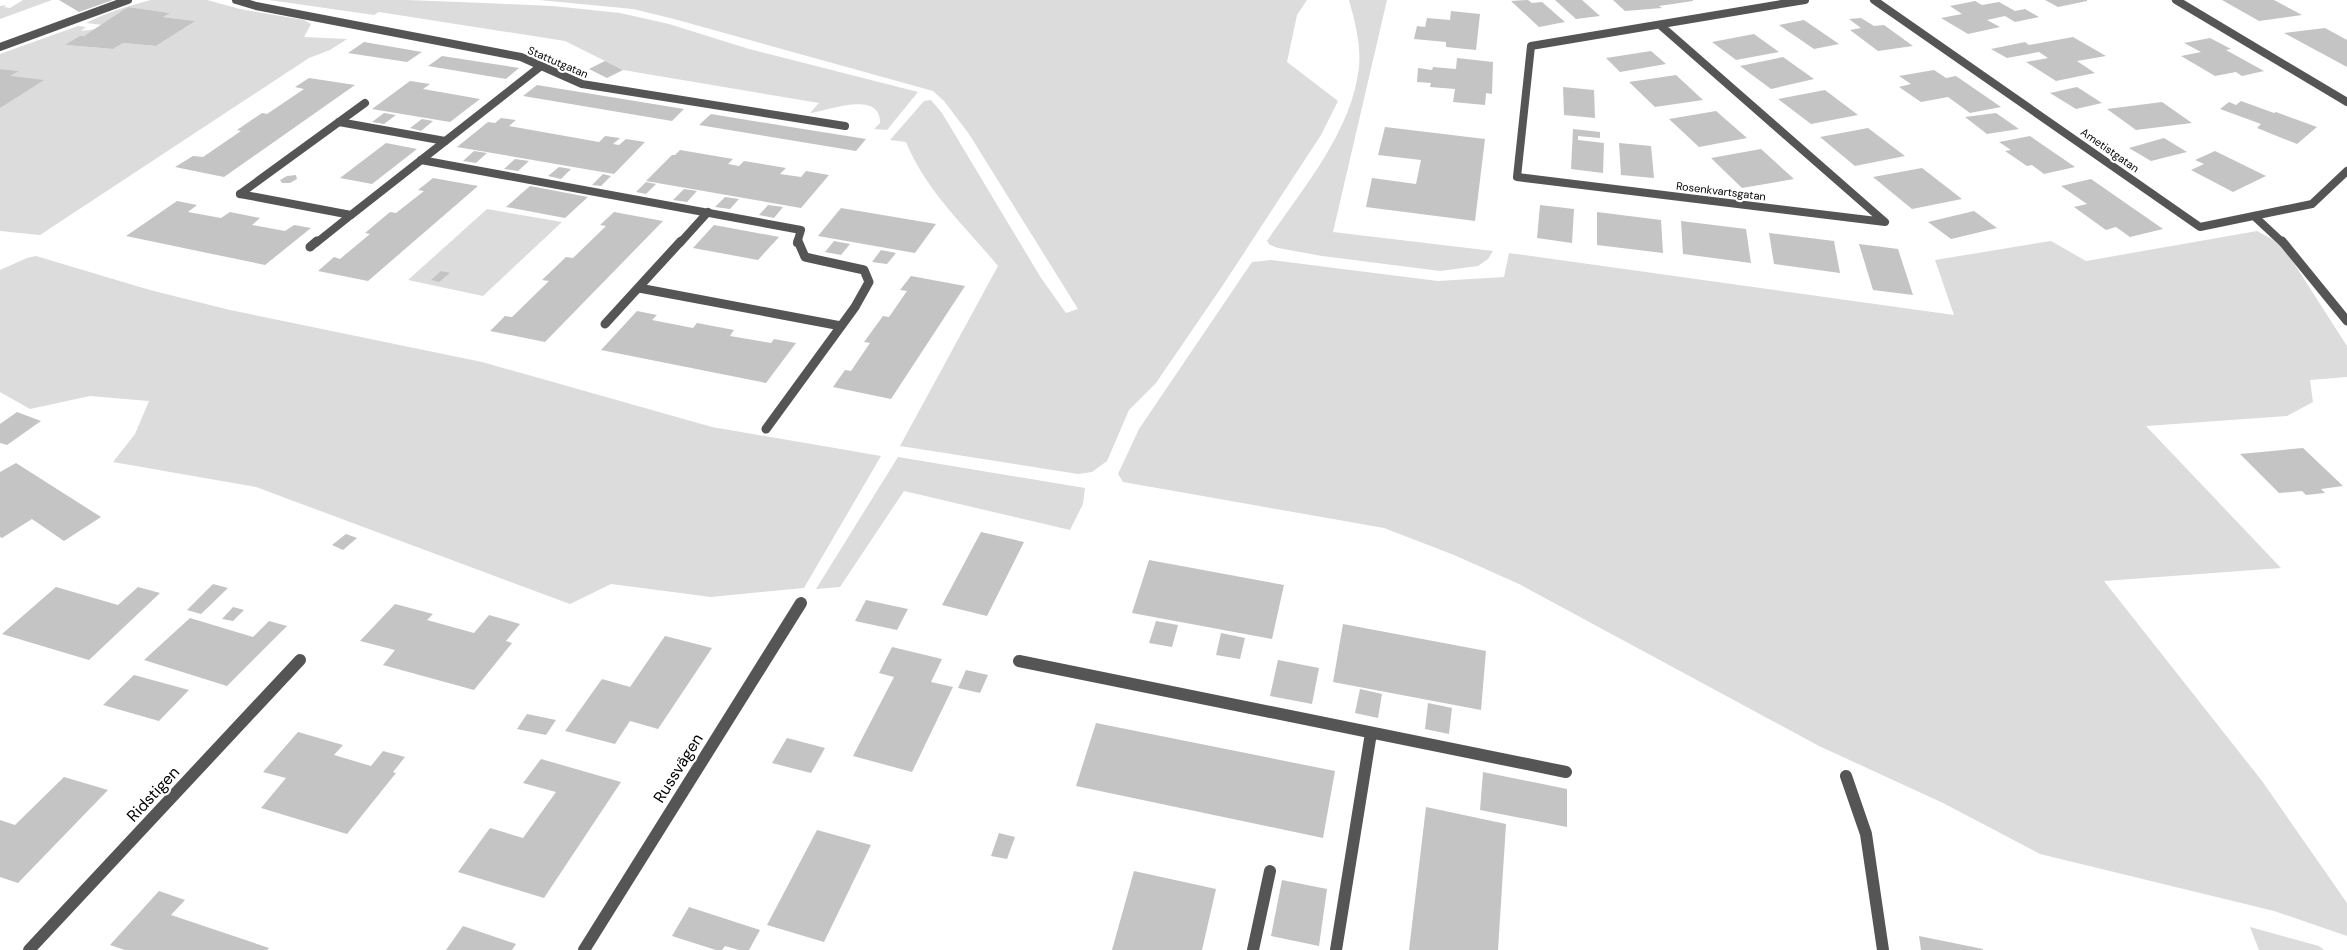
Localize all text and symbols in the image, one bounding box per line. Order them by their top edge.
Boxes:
street label: Stattutgatan [526,43,590,81]
street label: Ametistgatan [2078,125,2142,175]
street label: Rosenkvartsgatan [1675,179,1767,203]
street label: Russvägen [648,729,708,807]
street label: Ridstigen [122,762,184,826]

